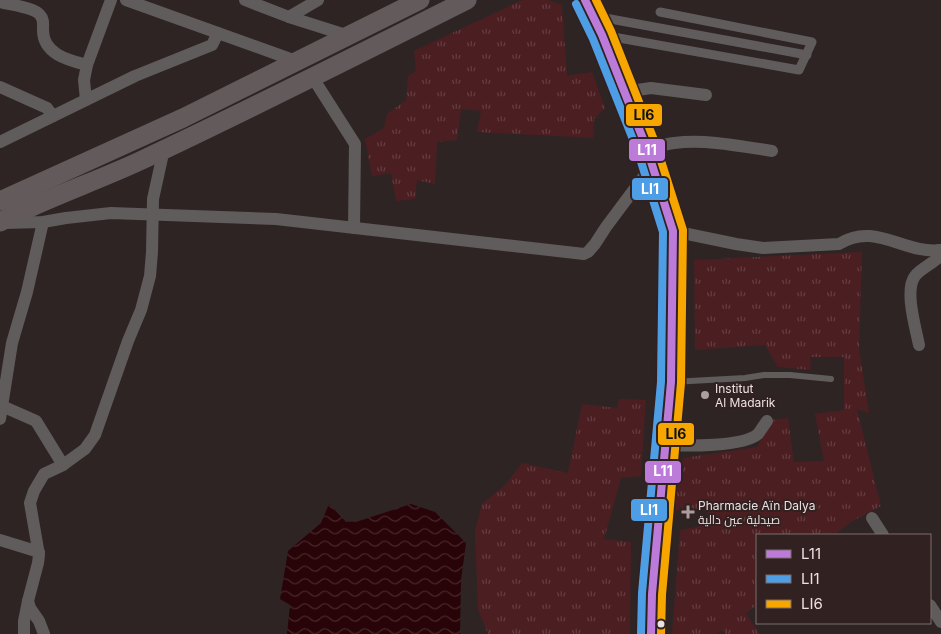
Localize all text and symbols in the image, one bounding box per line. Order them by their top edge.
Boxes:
line badge: LI6 [625,103,663,127]
text: LI6 [634,106,654,123]
line badge: L11 [628,138,666,162]
text: L11 [637,141,657,158]
line badge: LI1 [631,177,669,201]
text: LI1 [641,180,659,197]
place label: Institut Al Madarik [715,381,776,410]
marker: Institut Al Madarik [699,389,711,401]
line badge: LI6 [657,422,695,446]
text: LI6 [666,425,686,442]
line badge: L11 [644,460,682,484]
text: L11 [653,462,673,479]
line badge: LI1 [630,498,668,522]
place label: Pharmacie Aïn Dalya صيدلية عين دالية [698,498,815,527]
text: LI1 [640,501,658,518]
marker: Pharmacie Aïn Dalya صيدلية عين دالية [682,506,694,518]
legend [756,534,931,624]
text: L11 [801,544,821,563]
text: LI1 [801,569,820,588]
text: LI6 [801,594,823,613]
unlabelled marker [656,619,666,629]

